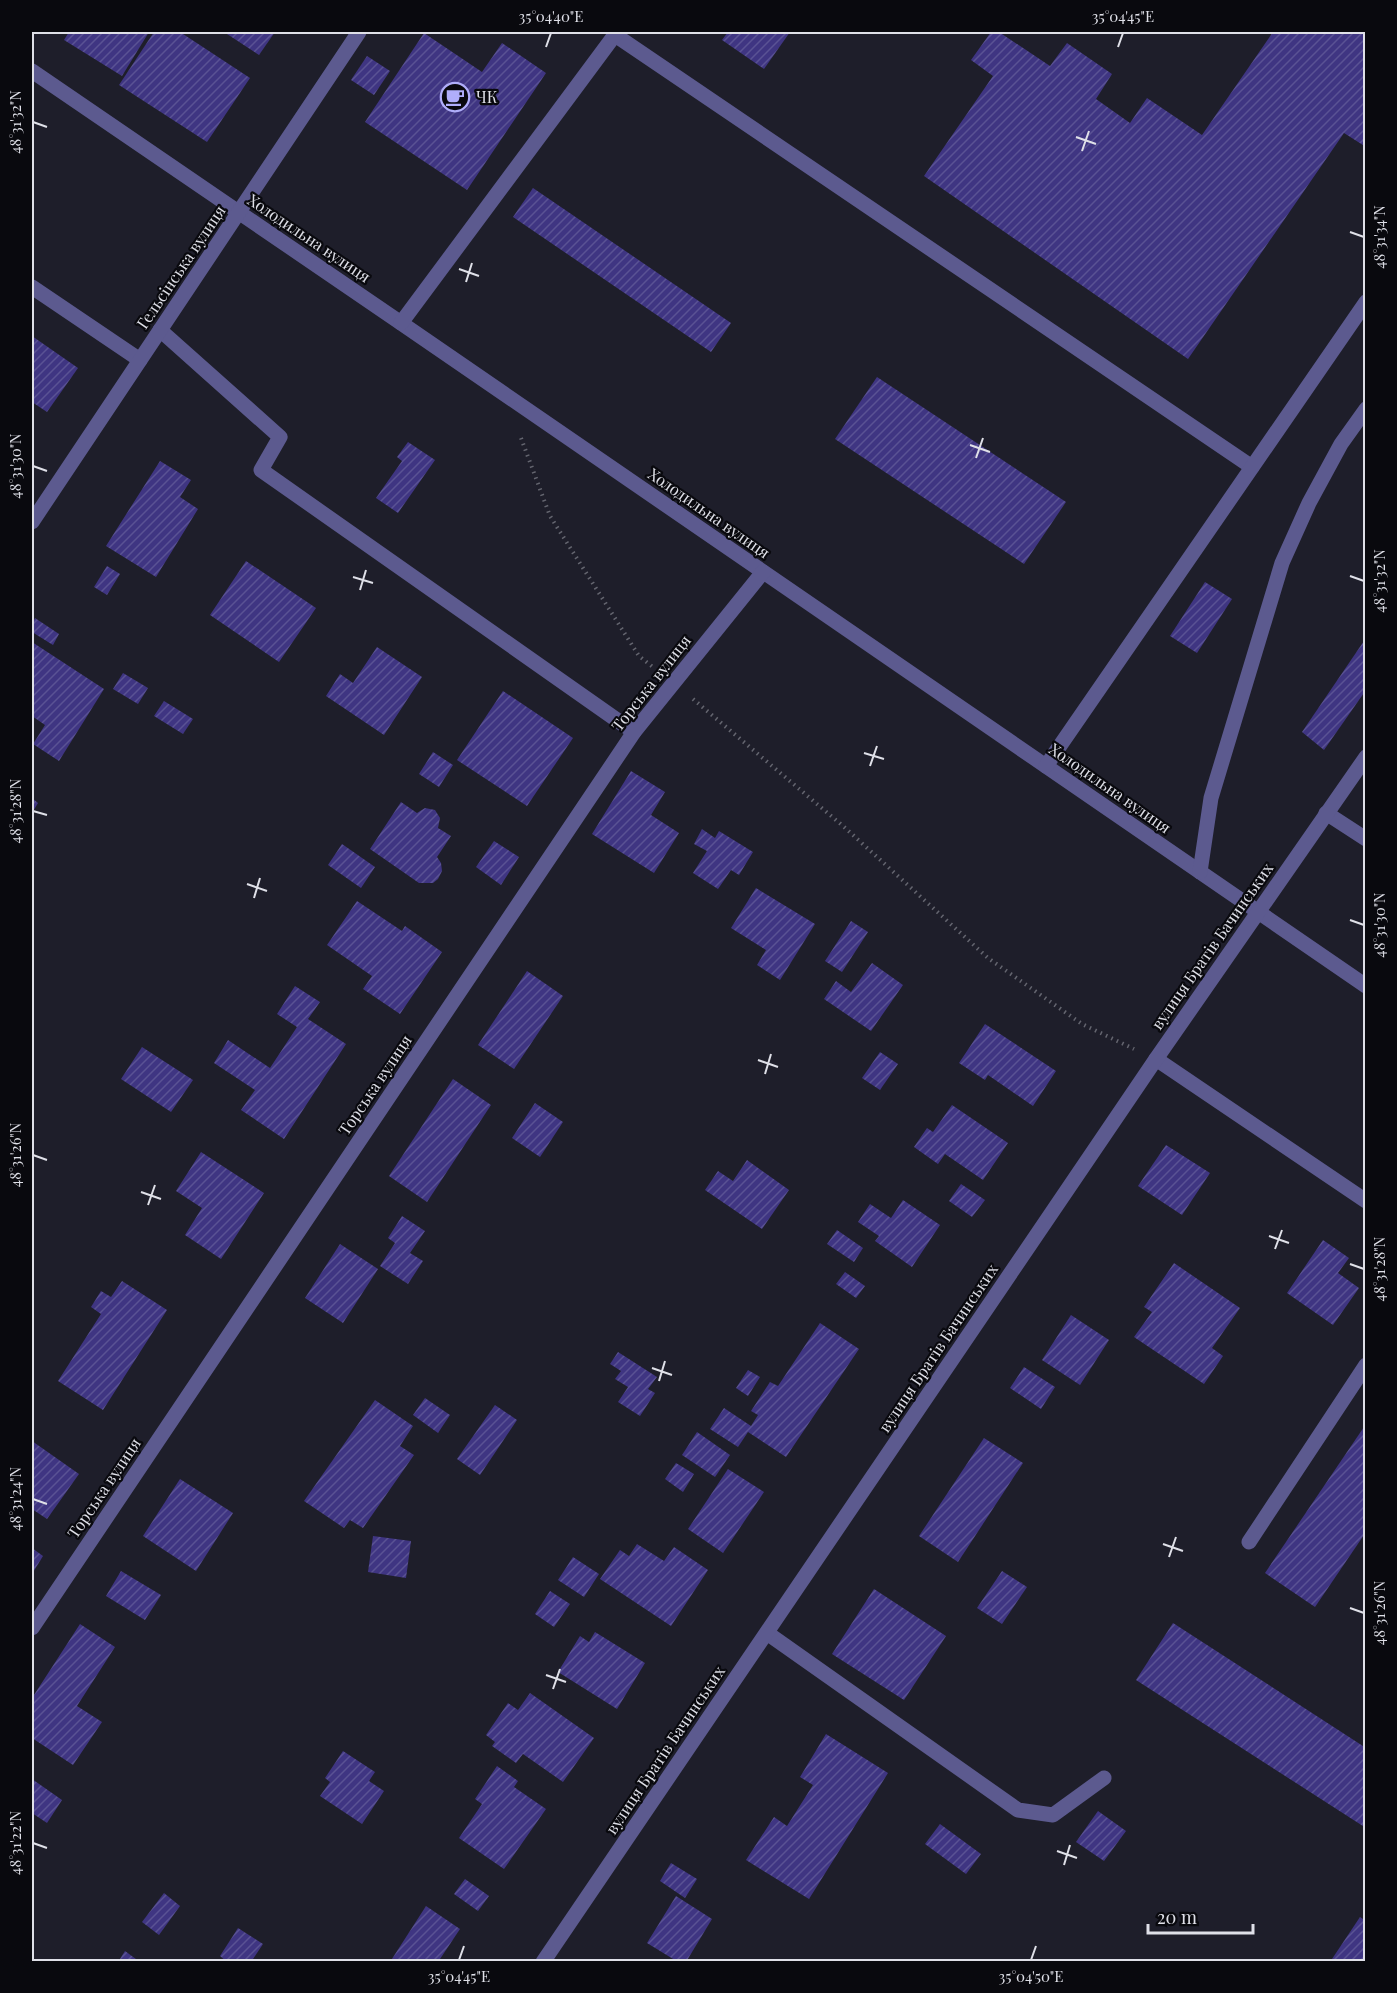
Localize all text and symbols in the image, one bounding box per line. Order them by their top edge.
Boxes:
text: 35°04'40"E [519,6,583,26]
text: 35°04'45"E [1092,6,1154,26]
cafe icon: ЧК [439,81,471,113]
place label: ЧК [476,86,498,107]
text: 48°31'32"N [5,90,25,154]
street label: Холодильна вулиця [244,189,375,287]
street label: Гельсінська вулиця [131,201,230,333]
text: 48°31'34"N [1369,205,1389,269]
text: 48°31'30"N [5,433,25,499]
street label: Холодильна вулиця [644,463,775,563]
text: 48°31'32"N [1369,549,1389,613]
street label: Торська вулиця [606,630,695,735]
street label: Холодильна вулиця [1045,738,1176,838]
text: 48°31'28"N [5,778,25,843]
street label: вулиця Братів Бачинських [1146,858,1278,1033]
text: 48°31'30"N [1369,892,1389,958]
street label: Торська вулиця [333,1030,416,1139]
text: 48°31'26"N [5,1122,25,1187]
text: 48°31'28"N [1369,1236,1389,1301]
street label: вулиця Братів Бачинських [873,1259,1002,1436]
street label: Торська вулиця [62,1433,145,1542]
text: 48°31'24"N [5,1467,25,1531]
text: 48°31'26"N [1369,1580,1389,1645]
street label: вулиця Братів Бачинських [600,1661,729,1838]
text: 48°31'22"N [5,1811,25,1875]
scale bar [1148,1897,1253,1935]
text: 20 m [1157,1905,1197,1929]
text: 35°04'45"E [428,1966,490,1986]
text: 35°04'50"E [999,1966,1063,1986]

